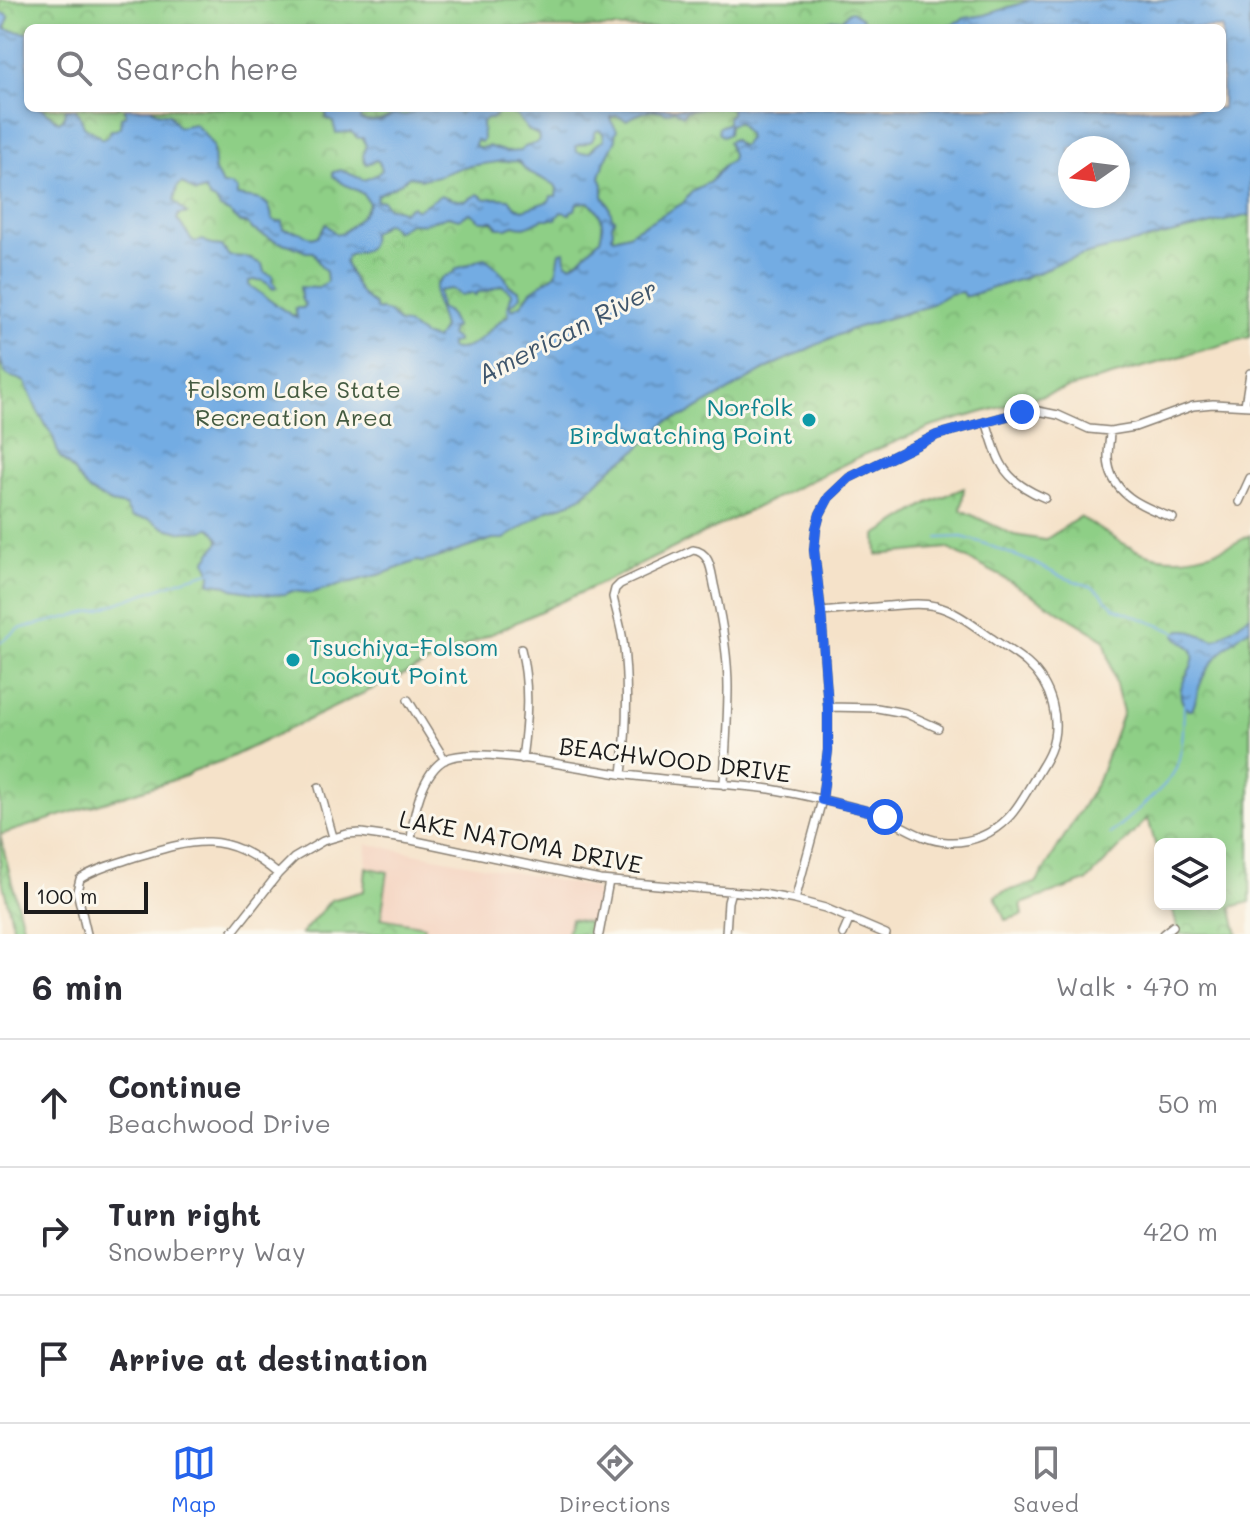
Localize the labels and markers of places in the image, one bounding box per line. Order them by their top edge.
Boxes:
place label: Norfolk Birdwatching Point [569,391,793,450]
marker: Norfolk Birdwatching Point [800,411,818,429]
place label: Tsuchiya-Folsom Lookout Point [309,631,498,690]
marker: Tsuchiya-Folsom Lookout Point [284,651,302,669]

